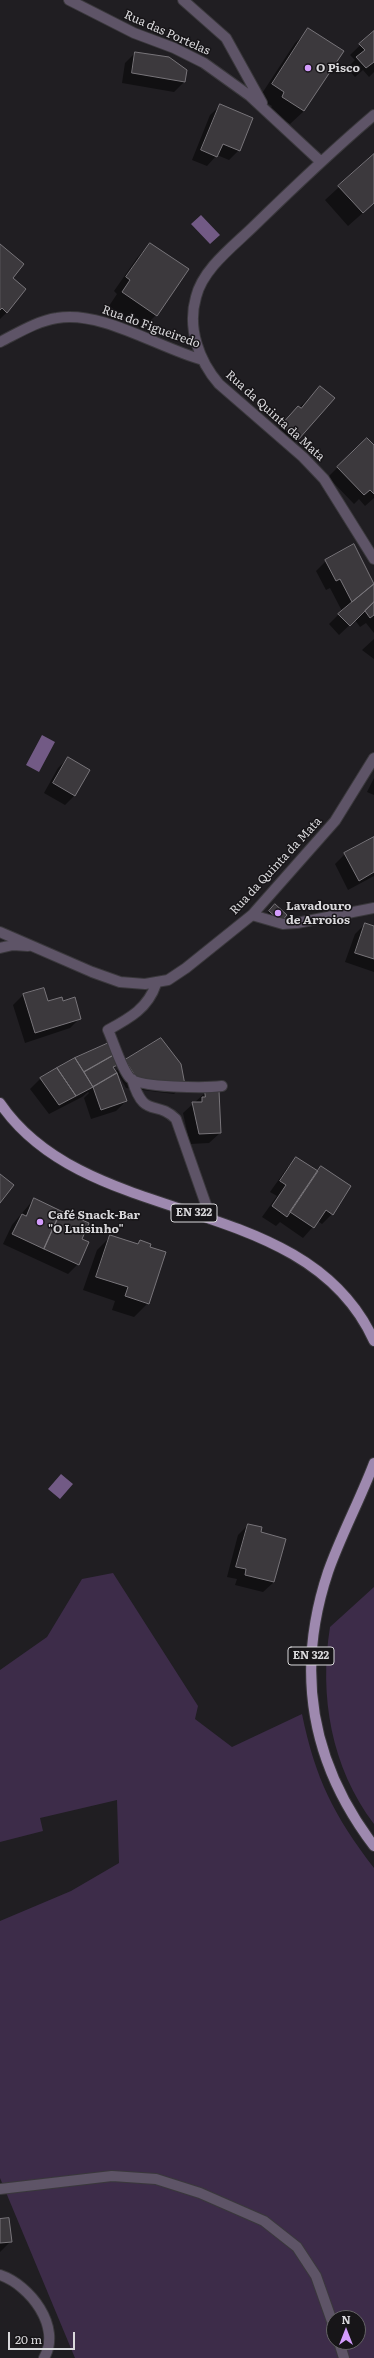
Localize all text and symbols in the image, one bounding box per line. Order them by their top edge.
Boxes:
street label: Rua das Portelas [122,8,212,58]
place label: O Pisco [316,61,360,75]
marker: O Pisco [303,63,313,73]
street label: Rua do Figueiredo [100,303,202,351]
street label: Rua da Quinta da Mata [223,368,327,464]
street label: Rua da Quinta da Mata [227,814,325,918]
place label: Lavadouro de Arroios [286,899,352,927]
marker: Lavadouro de Arroios [273,908,283,918]
road number: EN 322 [171,1204,217,1222]
place label: Café Snack-Bar "O Luisinho" [48,1208,140,1236]
marker: Café Snack-Bar "O Luisinho" [35,1217,45,1227]
road number: EN 322 [288,1647,334,1665]
north arrow [326,2310,366,2350]
text: N [341,2311,351,2327]
scale bar [10,2324,77,2350]
text: 20 m [15,2330,42,2348]

